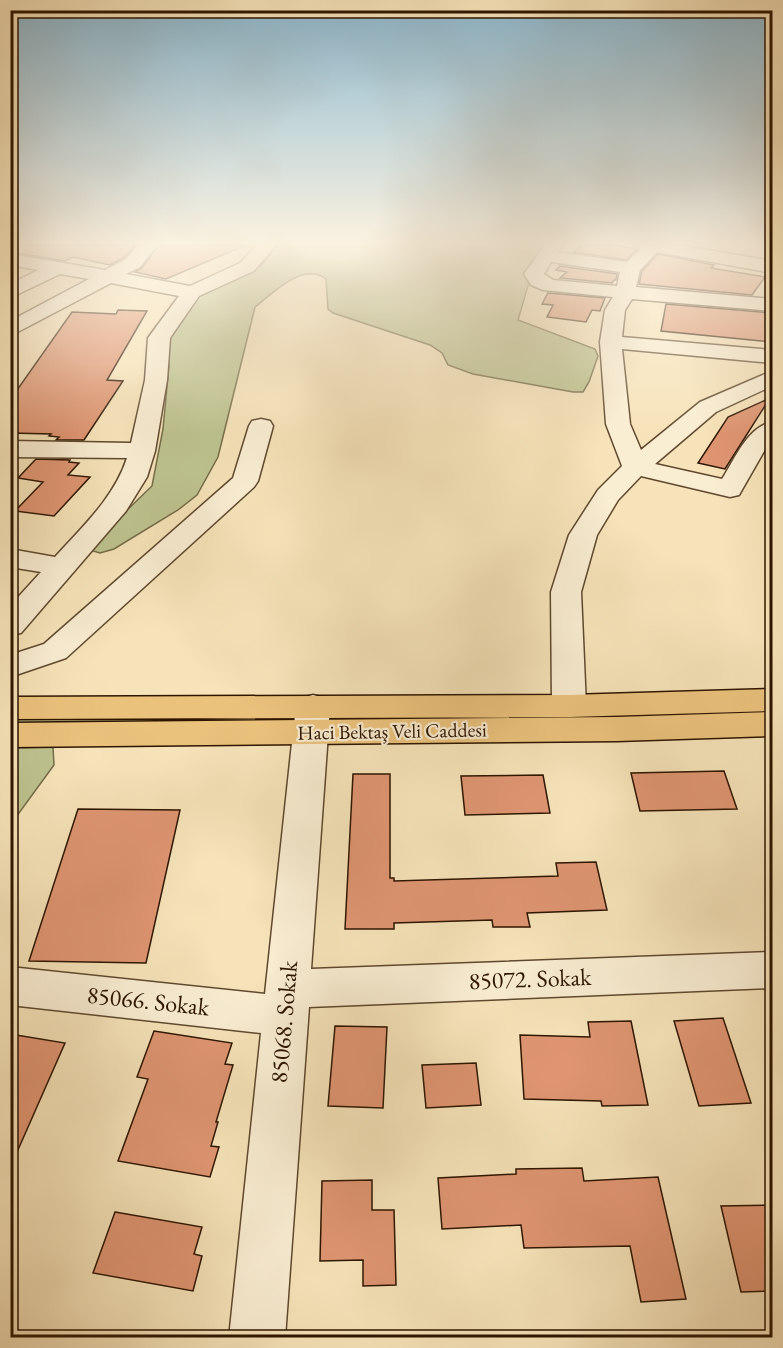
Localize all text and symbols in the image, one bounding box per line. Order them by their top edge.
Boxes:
street label: Haci Bektaş Veli Caddesi [297,716,487,746]
street label: 85068. Sokak [263,959,304,1084]
street label: 85072. Sokak [468,961,593,996]
street label: 85066. Sokak [85,979,211,1022]

